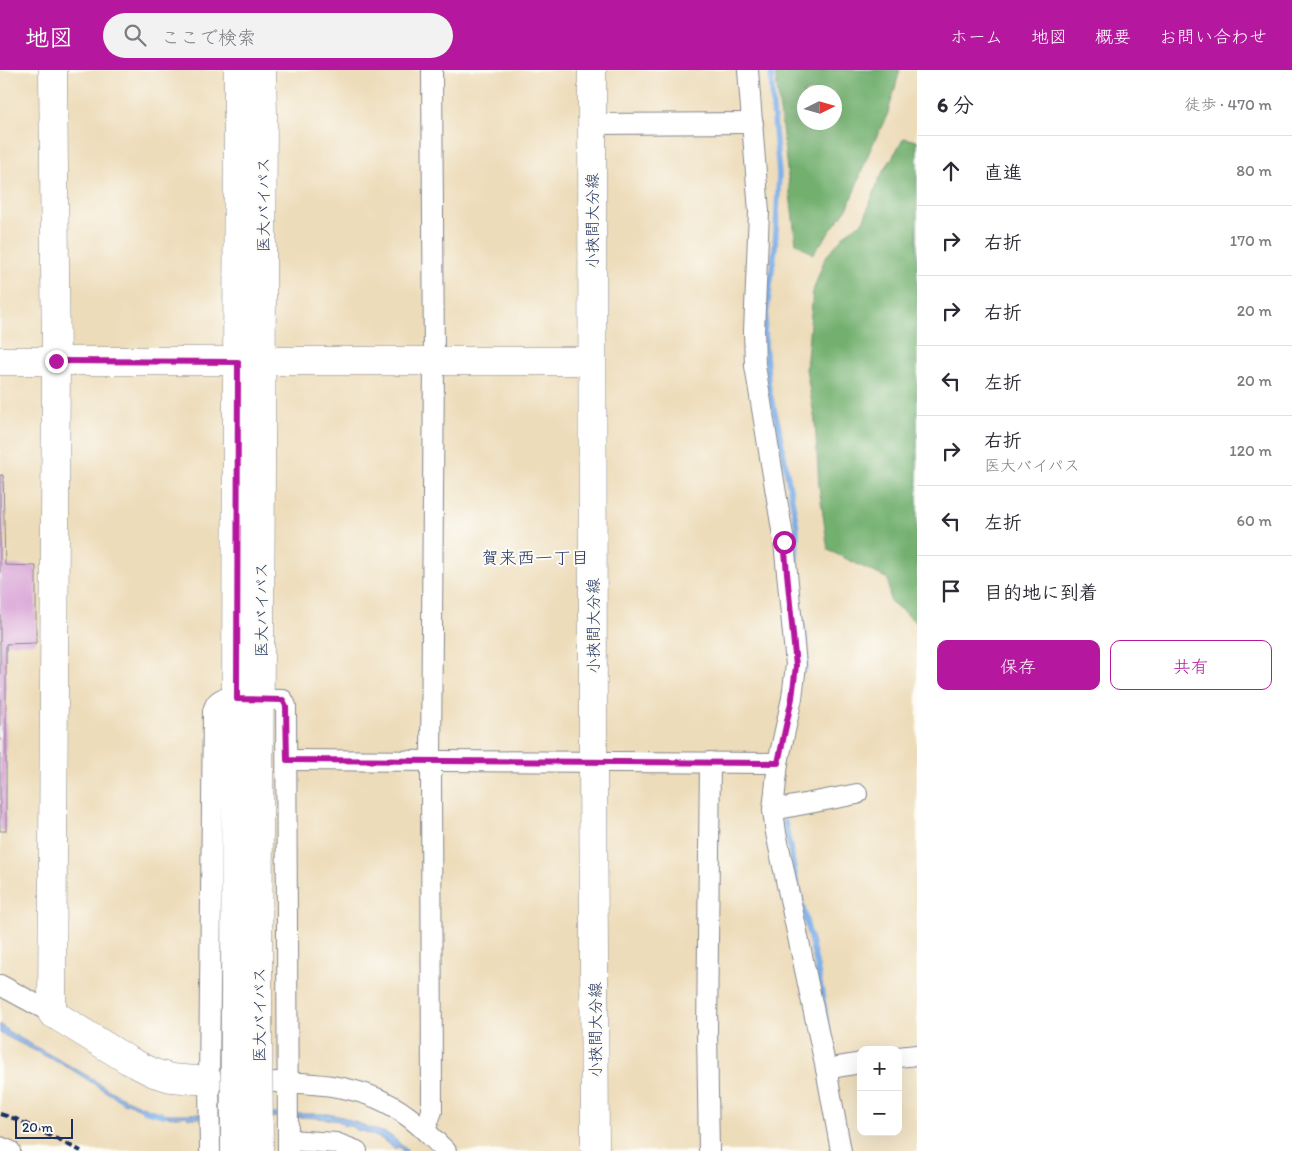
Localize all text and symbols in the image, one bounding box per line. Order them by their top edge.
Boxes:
search box [103,13,453,58]
icon: search [121,21,149,49]
text: 地図 [25,23,73,52]
text: ここで検索 [161,26,256,49]
text: ホーム [950,26,1003,48]
text: 地図 [1031,26,1067,48]
text: 概要 [1095,26,1131,48]
text: お問い合わせ [1159,26,1267,48]
north arrow [797,85,842,130]
text: 6 分 [937,92,974,117]
text: 徒歩 · 470 m [1184,95,1272,114]
street label: 医大バイパス [254,157,273,253]
icon: ahead [937,157,965,185]
text: 直進 [984,161,1022,184]
text: 80 m [1236,161,1272,180]
street label: 小挾間大分線 [583,173,602,269]
icon: right [937,227,965,255]
text: 右折 [984,231,1022,254]
text: 170 m [1230,231,1272,250]
icon: right [937,297,965,325]
text: 右折 [984,301,1022,324]
text: 20 m [1237,301,1272,320]
route end [45,350,68,373]
icon: left [937,367,965,395]
text: 左折 [984,371,1022,394]
text: 20 m [1237,371,1272,390]
text: 右折 [984,429,1022,452]
icon: right [937,437,965,465]
text: 120 m [1229,441,1272,460]
text: 医大バイパス [984,456,1080,475]
icon: left [937,507,965,535]
text: 左折 [984,511,1022,534]
text: 60 m [1237,511,1272,530]
route start [773,531,796,554]
district label: 賀来西一丁目 [481,547,589,569]
street label: 医大バイパス [252,562,271,658]
icon: arrive [937,577,965,605]
street label: 小挾間大分線 [584,578,603,674]
text: 目的地に到着 [984,581,1098,604]
button: 保存 [937,640,1100,690]
button: 共有 [1110,640,1272,690]
street label: 医大バイパス [250,967,269,1063]
street label: 小挾間大分線 [586,982,605,1078]
map controls [857,1046,902,1136]
button: + [857,1046,902,1091]
button: − [857,1091,902,1136]
scale bar [15,1116,72,1139]
text: 20 m [22,1119,53,1136]

